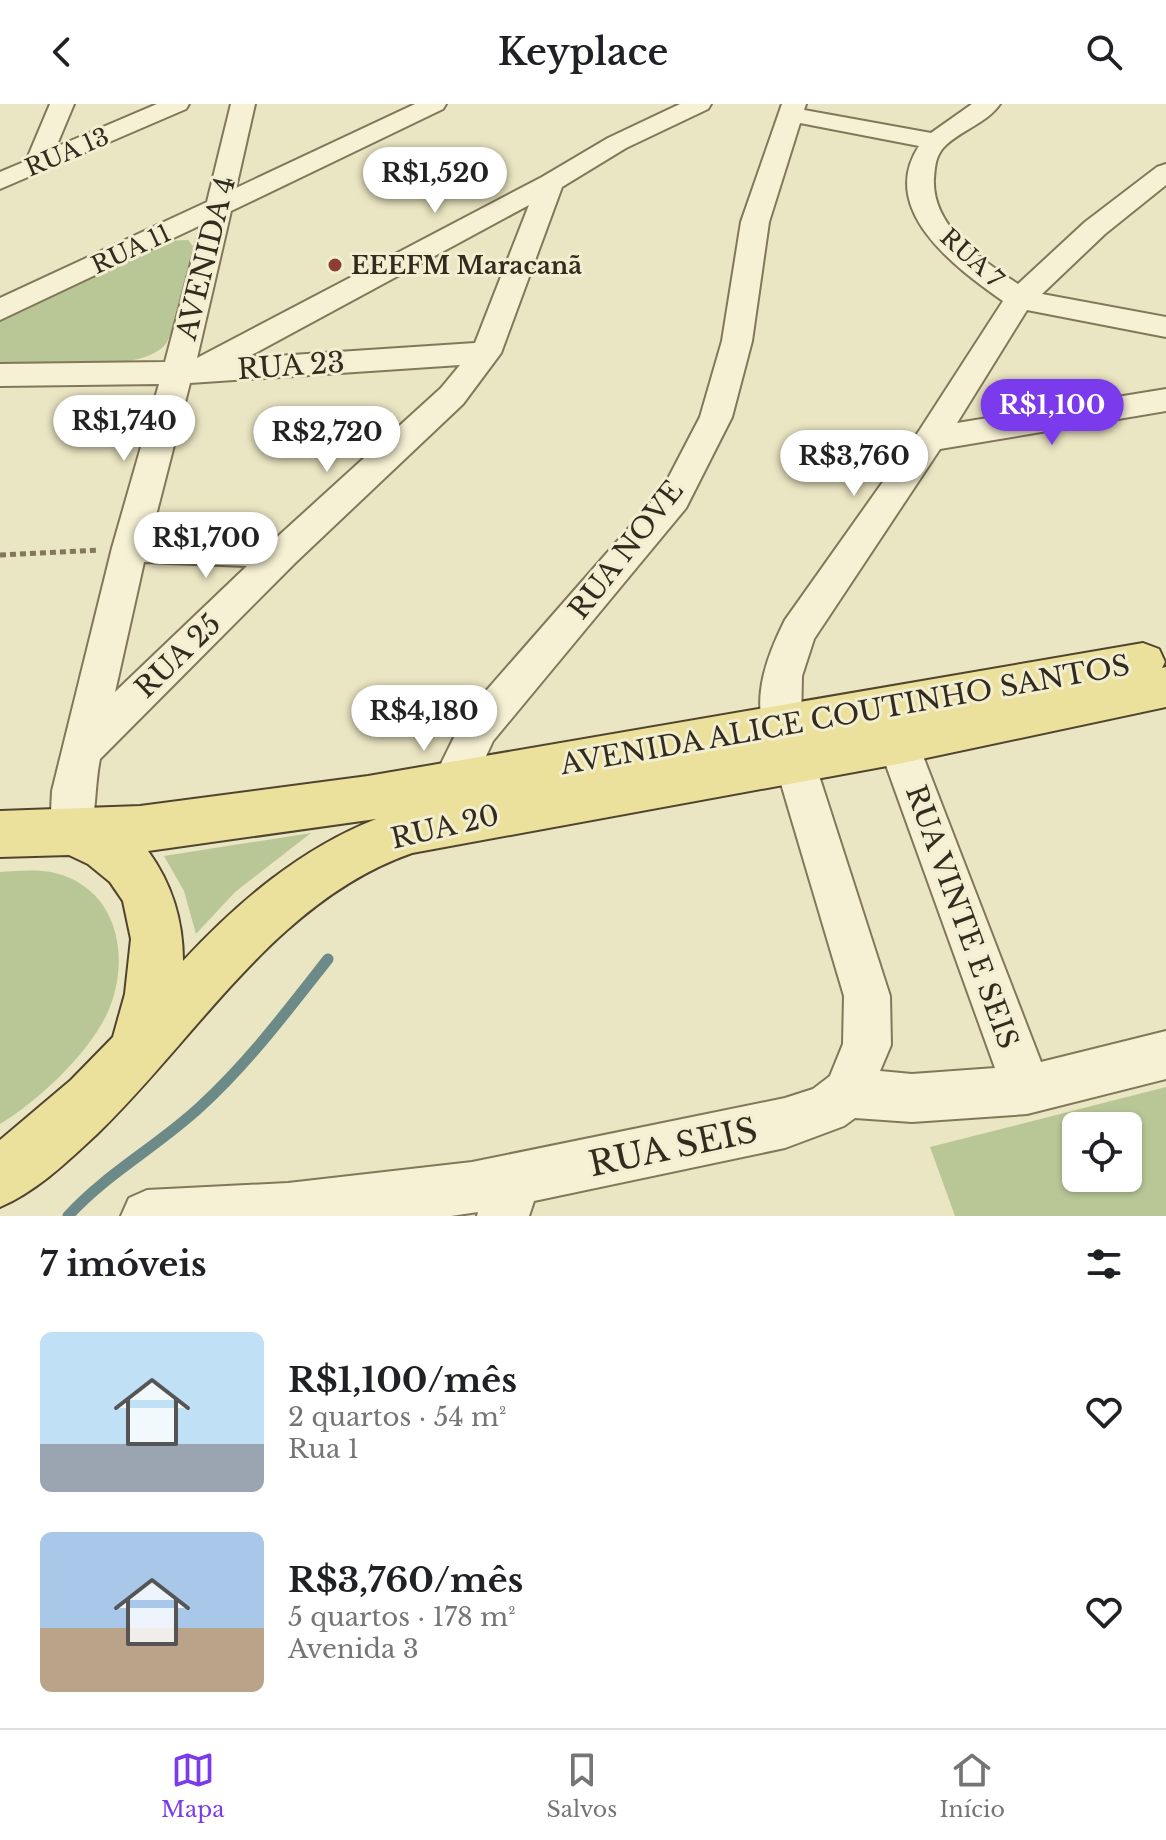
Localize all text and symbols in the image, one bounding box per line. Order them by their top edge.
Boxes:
icon: back [40,30,84,74]
text: Keyplace [498,30,668,75]
icon: search [1082,30,1126,74]
street label: RUA 13 [21,121,113,183]
pin: R$1,520 [361,147,509,215]
text: R$1,520 [381,157,489,189]
street label: AVENIDA 4 [169,173,243,344]
street label: RUA 11 [87,218,175,280]
street label: RUA 7 [935,222,1010,294]
place label: EEEFM Maracanã [351,251,582,280]
marker: EEEFM Maracanã [326,256,344,274]
street label: RUA 23 [236,345,346,387]
pin: R$1,100 [978,379,1126,447]
text: R$1,100 [999,389,1105,421]
pin: R$1,740 [50,395,198,463]
text: R$1,740 [71,405,177,437]
pin: R$2,720 [253,406,401,474]
text: R$2,720 [271,416,383,448]
pin: R$3,760 [780,430,928,498]
text: R$3,760 [798,440,910,472]
street label: RUA NOVE [561,474,691,626]
pin: R$1,700 [132,512,280,580]
text: R$1,700 [152,522,260,554]
street label: RUA 25 [128,607,228,705]
street label: AVENIDA ALICE COUTINHO SANTOS [557,648,1132,783]
pin: R$4,180 [350,685,498,753]
text: R$4,180 [369,695,479,727]
street label: RUA VINTE E SEIS [898,780,1026,1054]
street label: RUA 20 [387,798,503,856]
street label: RUA SEIS [585,1109,761,1185]
map controls [1062,1112,1142,1192]
button: locate [1062,1112,1142,1192]
icon: filters [1082,1242,1126,1286]
text: 7 imóveis [40,1243,207,1285]
text: R$1,100/mês [288,1359,517,1401]
icon: home [104,1364,200,1460]
icon: heart [1082,1390,1126,1434]
text: 2 quartos · 54 m² [288,1401,506,1433]
text: Rua 1 [288,1433,359,1465]
text: R$3,760/mês [288,1559,523,1601]
icon: home [104,1564,200,1660]
icon: heart [1082,1590,1126,1634]
text: 5 quartos · 178 m² [288,1601,516,1633]
text: Avenida 3 [288,1633,419,1665]
tab: Mapa [161,1748,224,1823]
tab: Salvos [547,1748,617,1823]
tab: Início [939,1748,1005,1823]

